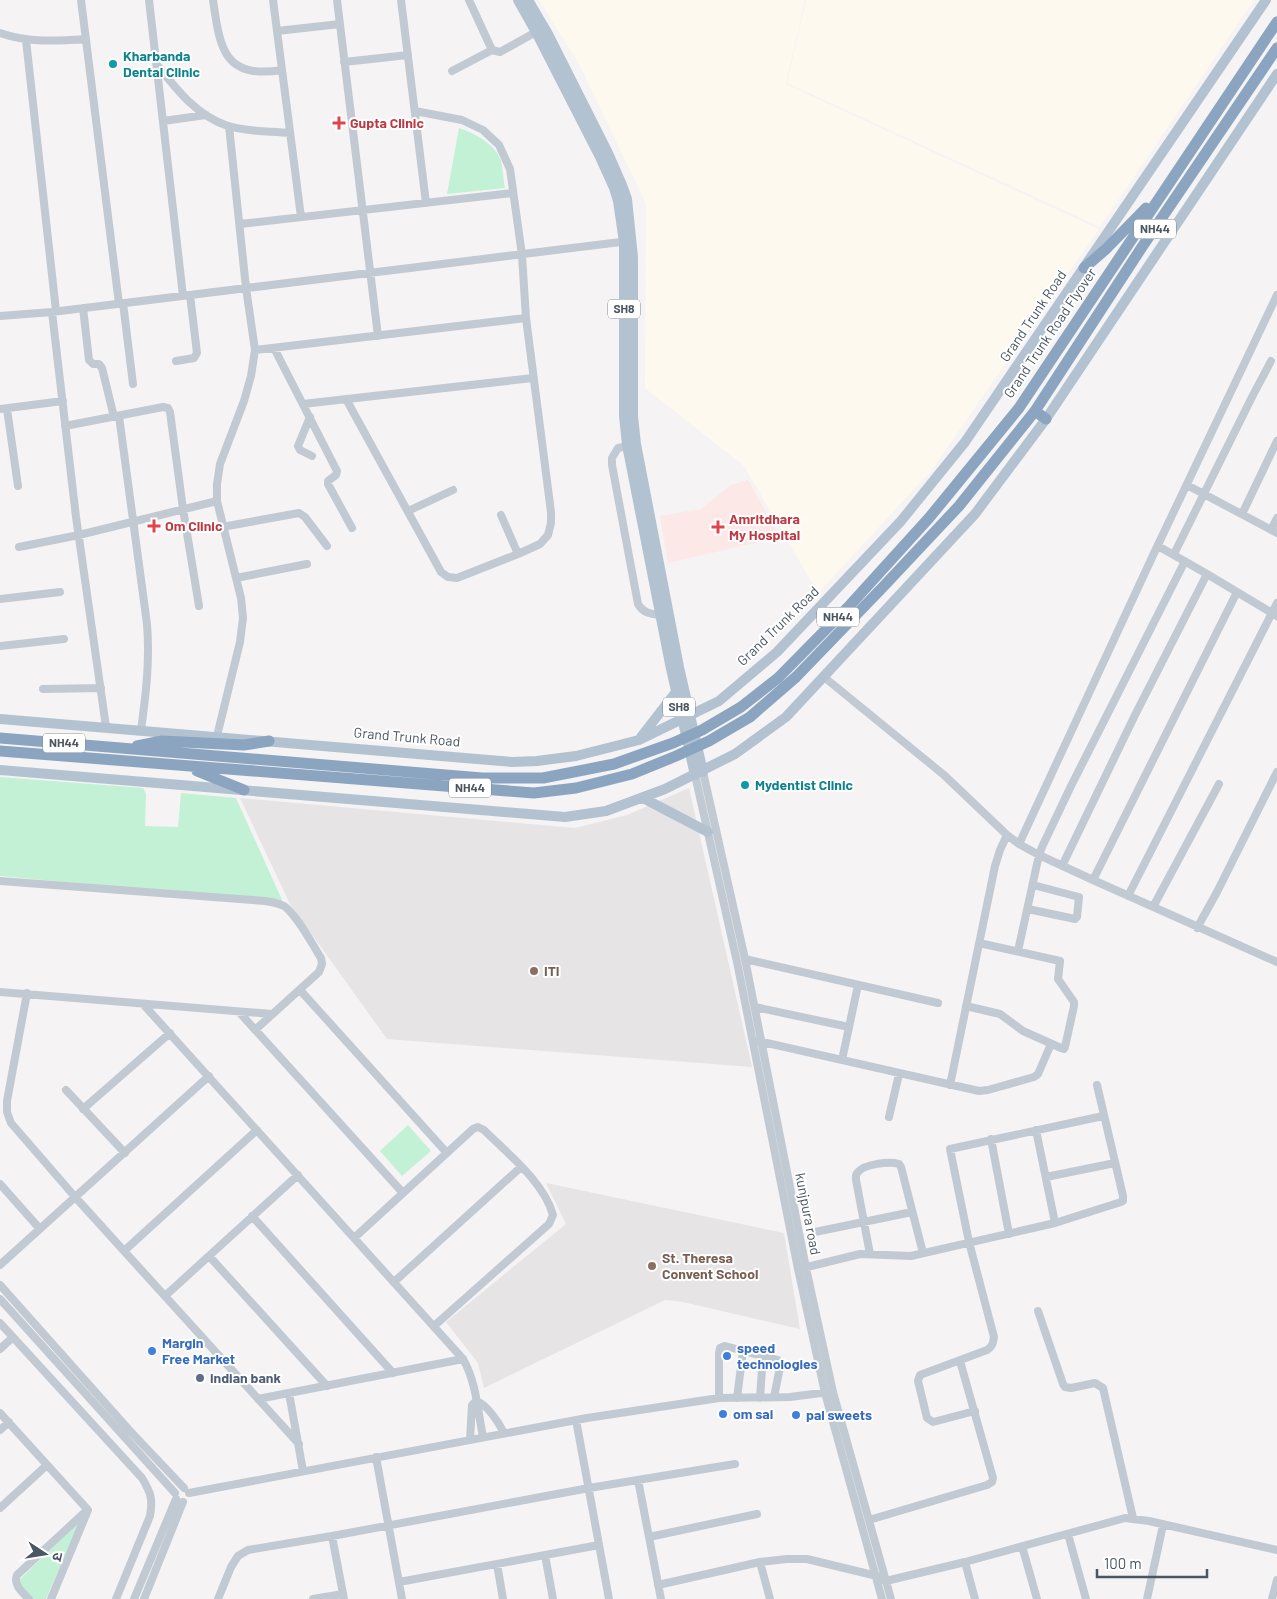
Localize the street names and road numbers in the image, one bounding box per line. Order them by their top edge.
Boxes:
road number: NH44 [1134,220,1176,238]
street label: Grand Trunk Road Flyover [1000,264,1100,401]
street label: Grand Trunk Road [996,267,1070,365]
road number: SH8 [608,300,640,318]
street label: Grand Trunk Road [733,582,822,669]
road number: NH44 [817,608,859,626]
road number: SH8 [663,698,695,716]
street label: Grand Trunk Road [353,723,461,750]
road number: NH44 [43,734,85,752]
road number: NH44 [449,778,491,798]
street label: kunjpura road [792,1171,825,1256]

